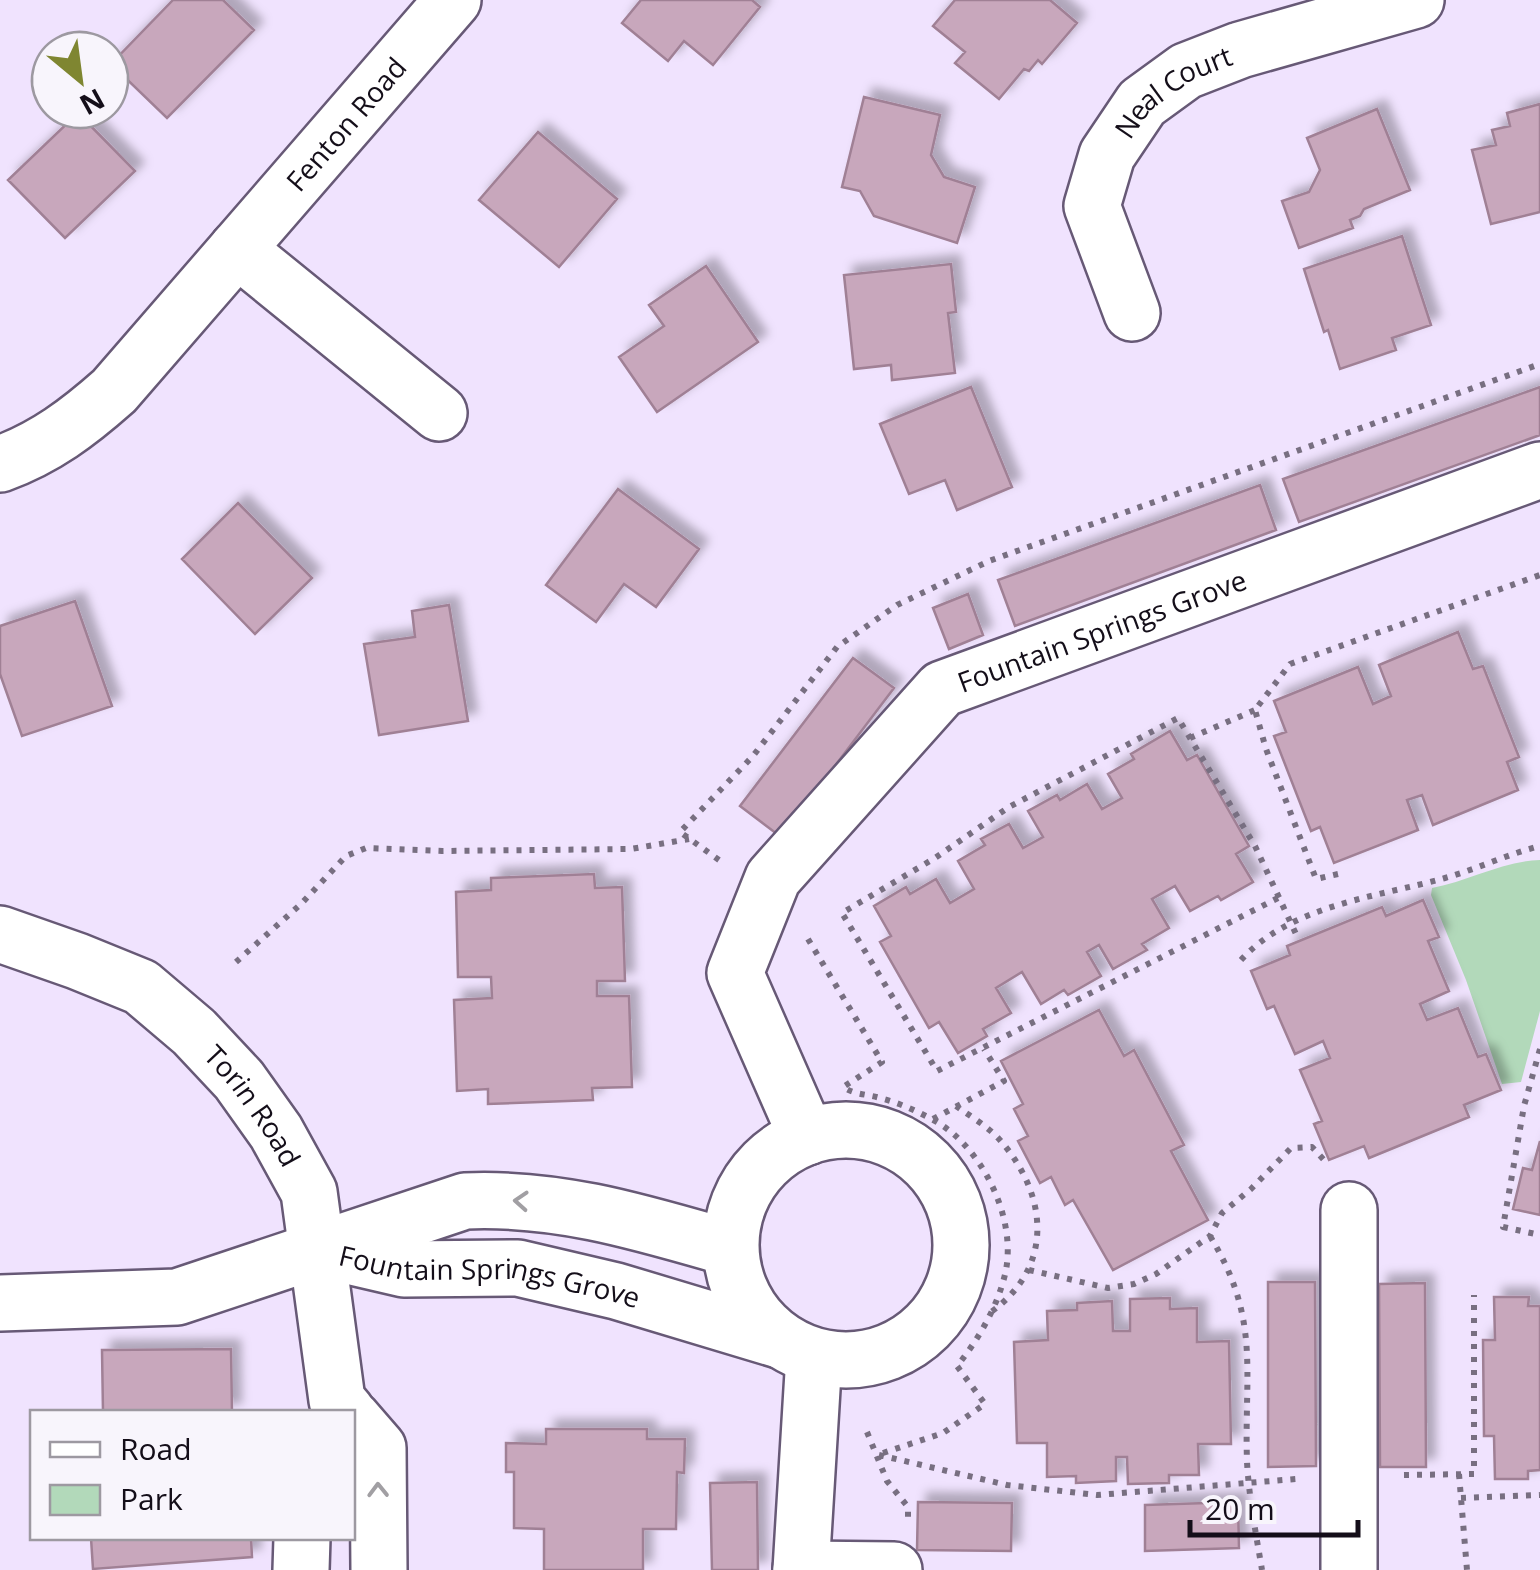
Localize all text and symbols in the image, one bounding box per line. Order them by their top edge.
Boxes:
north arrow [30,30,130,130]
street label: Neal Court [1105,36,1237,145]
street label: Fenton Road [277,49,414,199]
text: N [73,81,112,125]
street label: Fountain Springs Grove [952,560,1251,701]
street label: Torin Road [196,1036,310,1173]
one-way arrow [513,1191,529,1212]
street label: Fountain Springs Grove [336,1236,645,1316]
legend [30,1410,355,1540]
text: Road [120,1428,192,1469]
scale bar [1190,1475,1358,1537]
text: Park [120,1478,183,1519]
one-way arrow [368,1481,389,1497]
text: 20 m [1205,1488,1275,1529]

